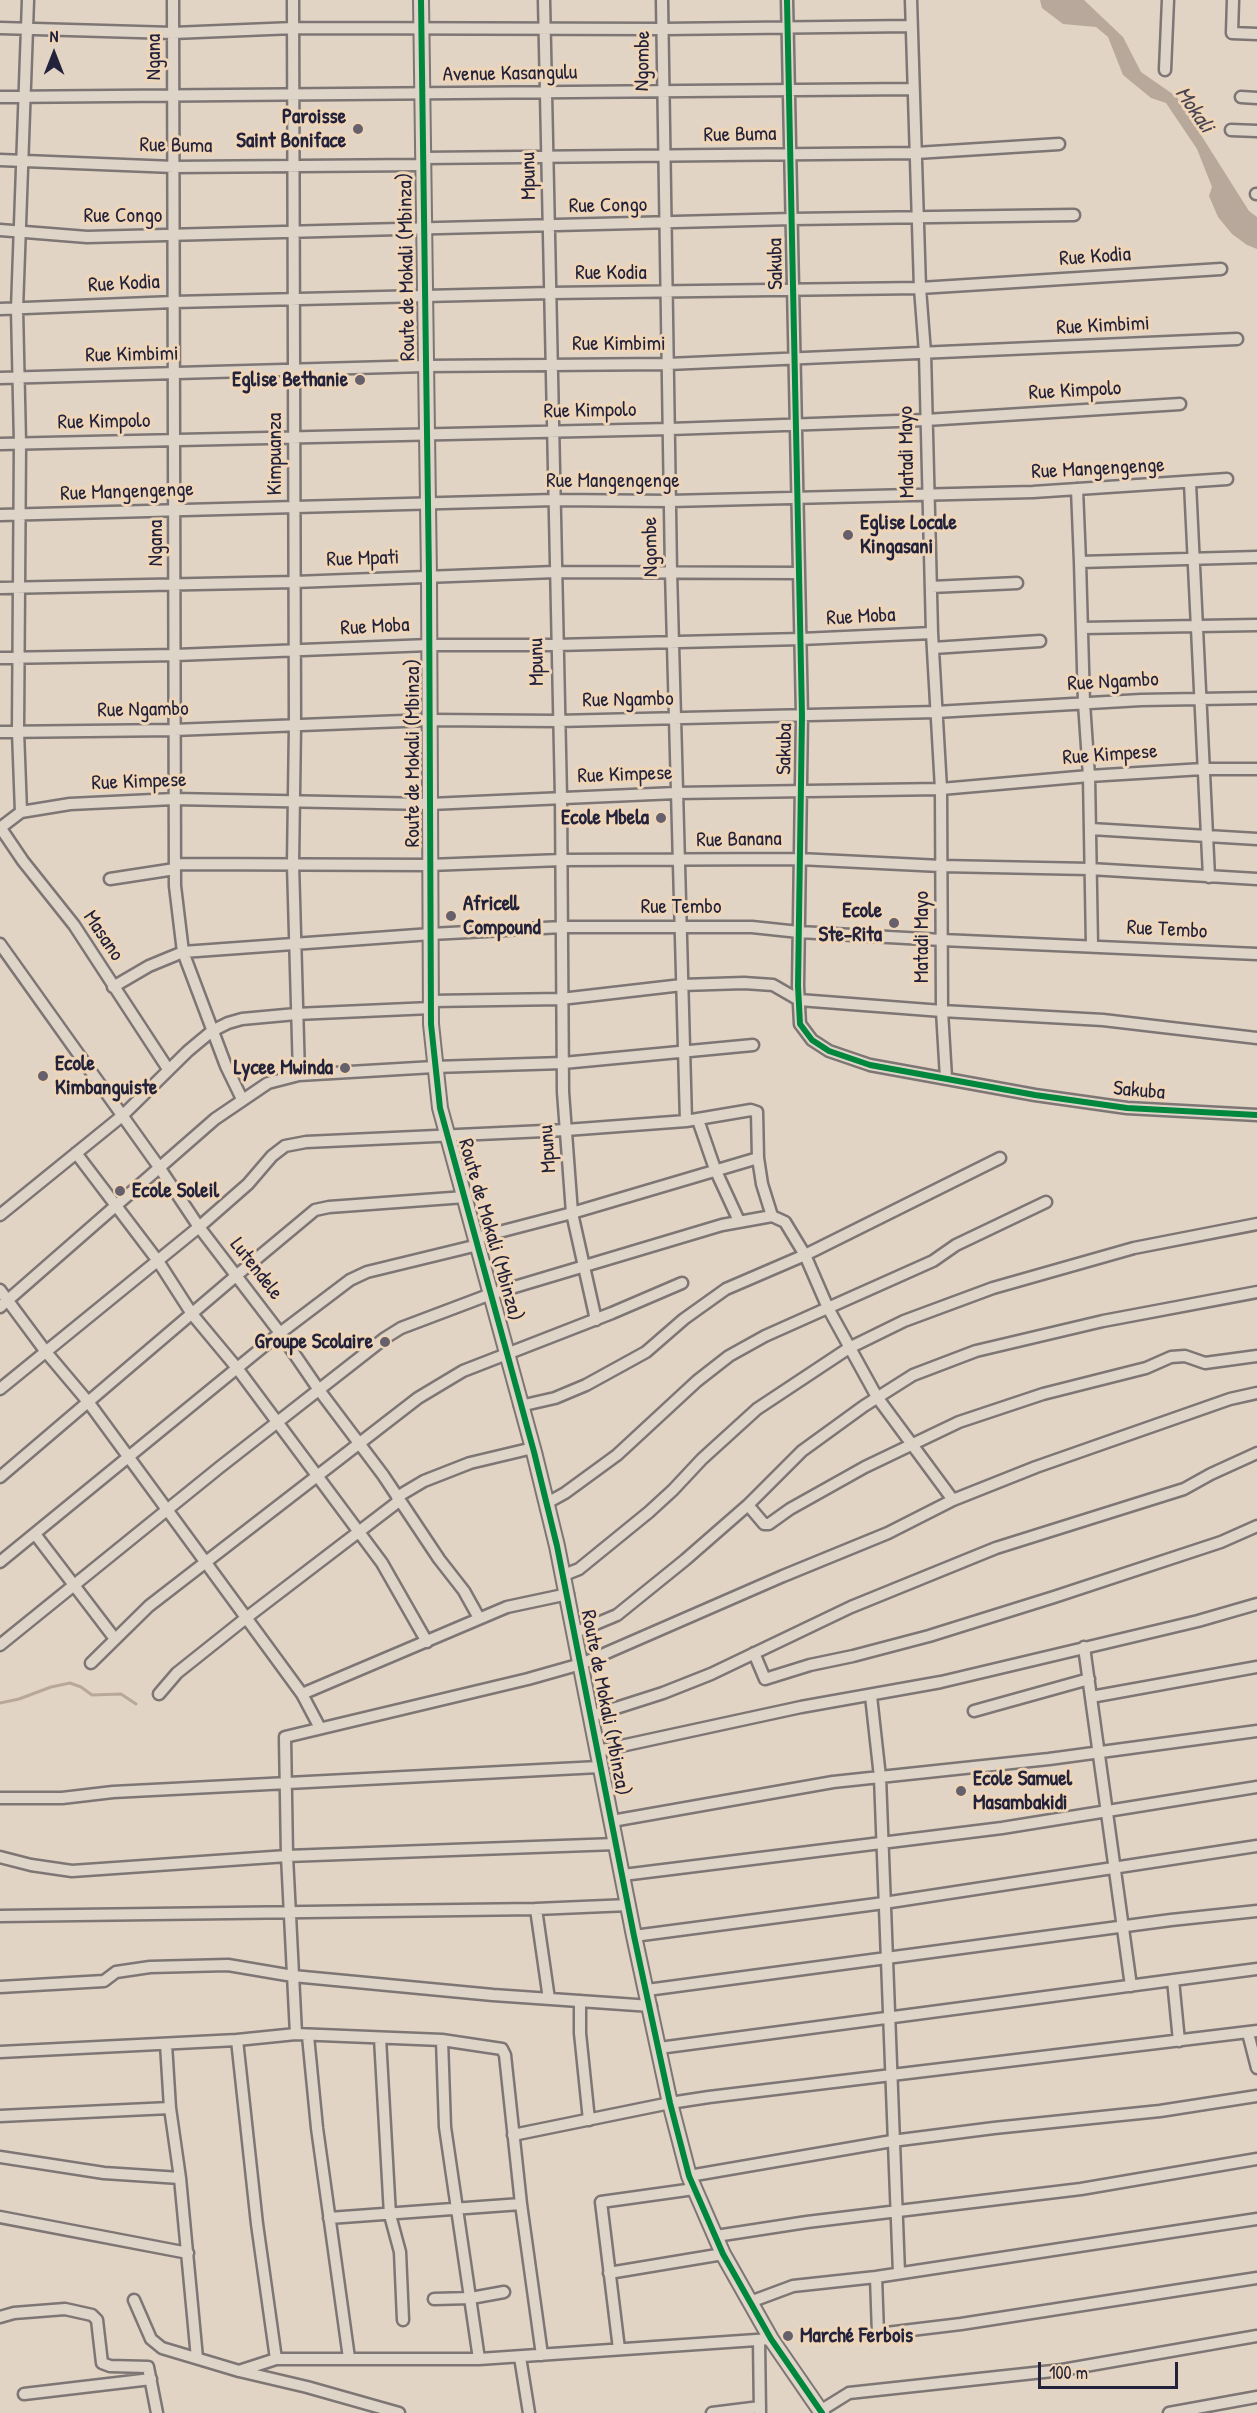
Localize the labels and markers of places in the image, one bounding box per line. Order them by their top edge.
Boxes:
place label: Paroisse Saint Boniface [236,104,346,154]
marker: Paroisse Saint Boniface [351,122,365,136]
place label: Eglise Bethanie [232,367,348,393]
marker: Eglise Bethanie [353,373,367,387]
place label: Eglise Locale Kingasani [860,510,957,560]
marker: Eglise Locale Kingasani [841,528,855,542]
place label: Ecole Mbela [561,805,649,831]
marker: Ecole Mbela [654,811,668,825]
place label: Africell Compound [463,891,541,941]
place label: Ecole Ste-Rita [819,898,882,948]
marker: Africell Compound [444,909,458,923]
marker: Ecole Ste-Rita [887,916,901,930]
place label: Ecole Kimbanguiste [55,1051,157,1101]
place label: Lycee Mwinda [234,1055,333,1081]
marker: Lycee Mwinda [338,1061,352,1075]
marker: Ecole Kimbanguiste [36,1069,50,1083]
place label: Ecole Soleil [132,1178,219,1204]
marker: Ecole Soleil [113,1184,127,1198]
place label: Groupe Scolaire [255,1329,373,1355]
marker: Groupe Scolaire [378,1335,392,1349]
place label: Ecole Samuel Masambakidi [973,1766,1072,1816]
marker: Ecole Samuel Masambakidi [954,1784,968,1798]
place label: Marché Ferbois [800,2323,913,2349]
marker: Marché Ferbois [781,2329,795,2343]

